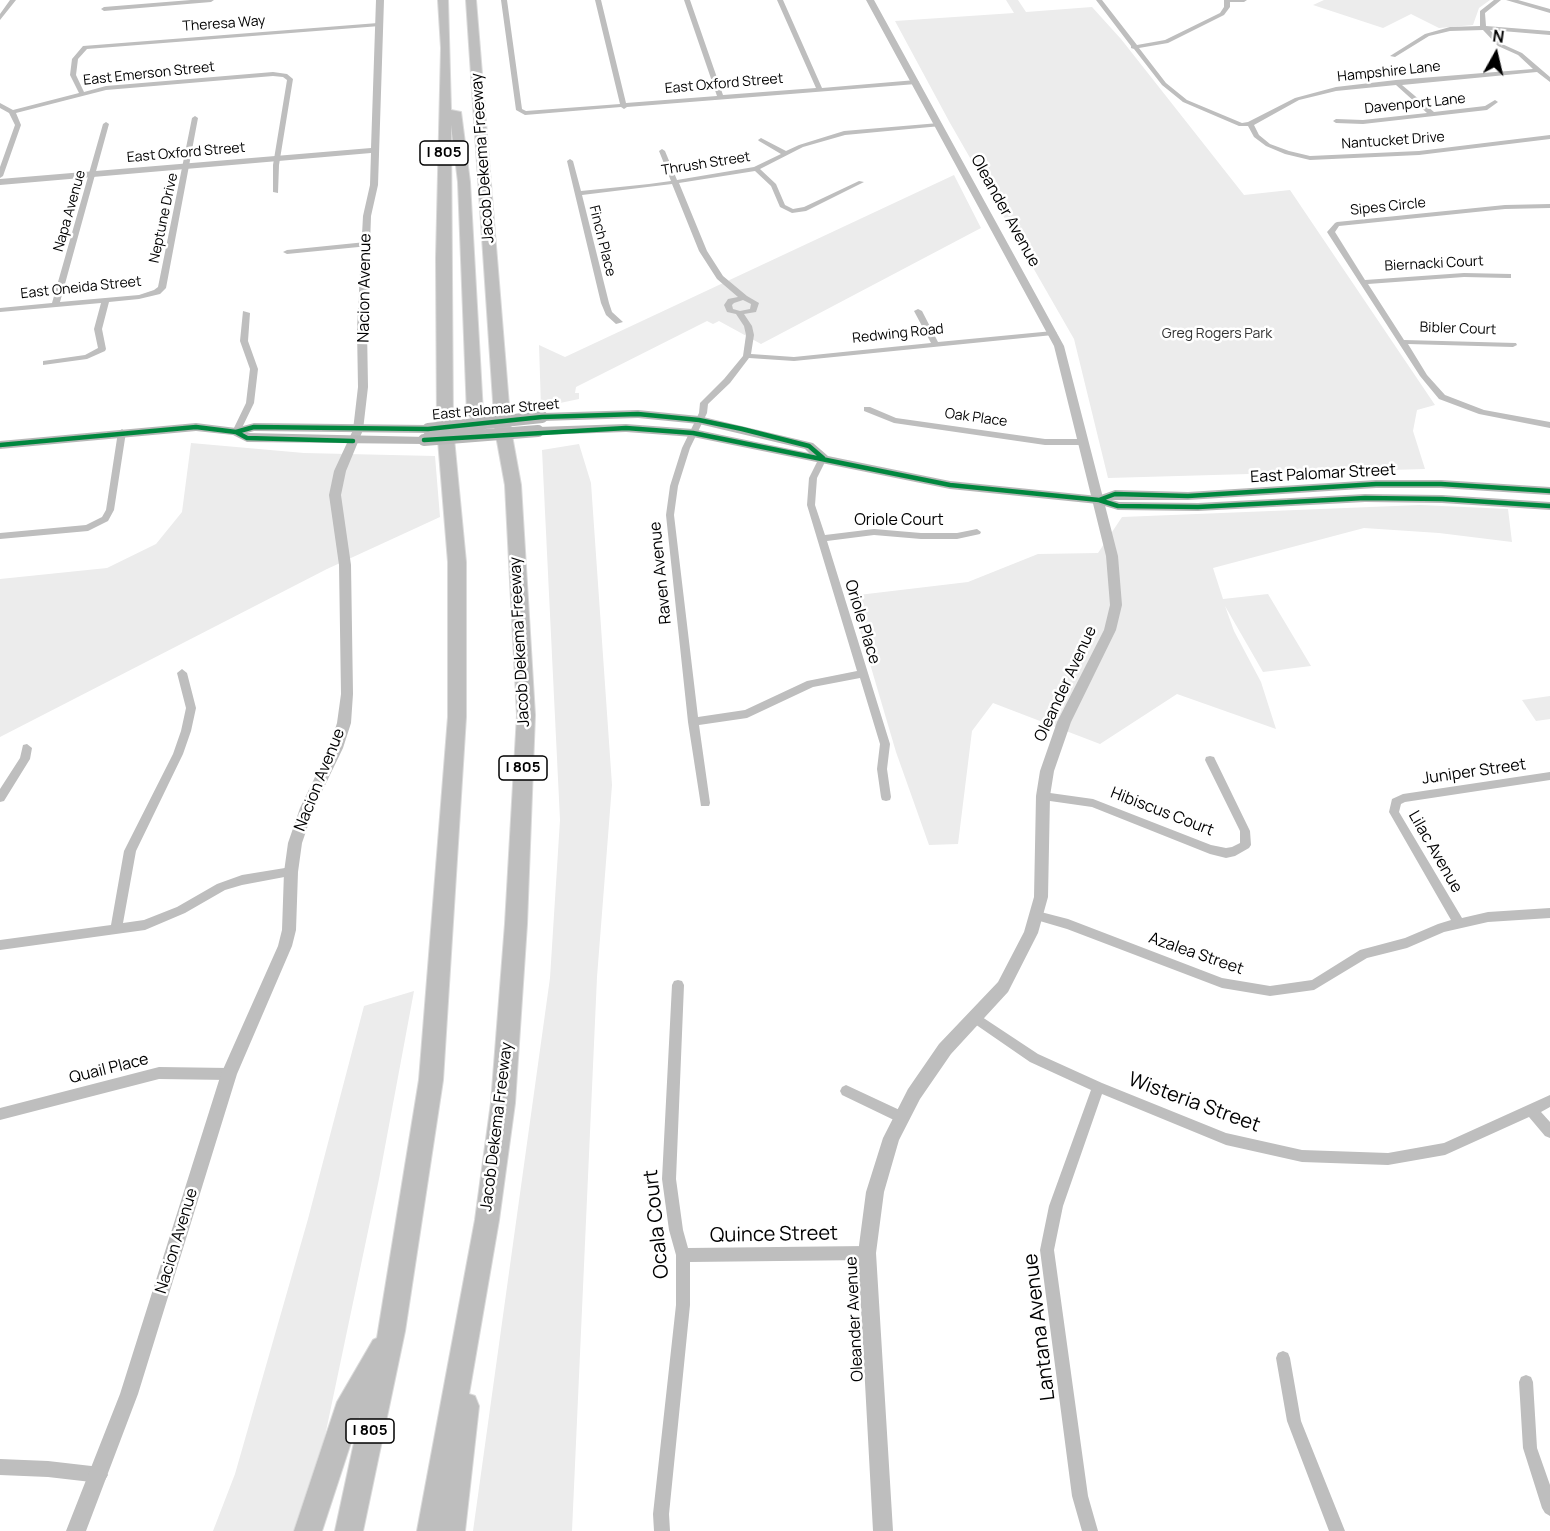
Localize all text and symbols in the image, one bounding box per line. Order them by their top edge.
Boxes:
street label: Theresa Way [182,13,266,35]
north arrow [1466,24,1526,84]
text: N [1491,24,1506,48]
street label: Hampshire Lane [1337,58,1441,86]
street label: East Emerson Street [82,59,216,89]
street label: East Oxford Street [664,70,784,98]
street label: Jacob Dekema Freeway [467,72,499,244]
street label: Davenport Lane [1364,90,1466,118]
street label: Nantucket Drive [1341,129,1445,153]
street label: East Oxford Street [126,139,246,167]
road number: I 805 [420,141,468,165]
street label: Thrush Street [660,149,752,179]
street label: Oleander Avenue [966,151,1044,271]
street label: Napa Avenue [50,168,90,254]
street label: Neptune Drive [146,171,182,265]
street label: Sipes Circle [1349,195,1427,219]
street label: Finch Place [585,204,619,278]
street label: Nacion Avenue [354,233,376,343]
street label: Biernacki Court [1384,253,1484,275]
street label: East Oneida Street [20,273,142,303]
street label: Bibler Court [1419,319,1497,339]
street label: Redwing Road [851,321,945,347]
park label: Greg Rogers Park [1162,326,1272,342]
street label: East Palomar Street [432,396,560,424]
street label: Oak Place [944,405,1008,431]
street label: East Palomar Street [1250,461,1396,487]
street label: Oriole Court [854,511,944,531]
street label: Raven Avenue [646,521,676,625]
street label: Jacob Dekema Freeway [506,556,534,728]
street label: Oriole Place [840,578,884,666]
street label: Oleander Avenue [1031,623,1101,745]
street label: Nacion Avenue [291,726,349,834]
street label: Juniper Street [1421,755,1527,789]
road number: I 805 [499,756,547,780]
street label: Hibiscus Court [1108,784,1216,840]
street label: Lilac Avenue [1404,808,1466,896]
street label: Azalea Street [1146,929,1246,979]
street label: Jacob Dekema Freeway [477,1041,517,1213]
street label: Quail Place [67,1050,151,1088]
street label: Wisteria Street [1125,1068,1263,1138]
street label: Ocala Court [639,1168,675,1280]
street label: Nacion Avenue [152,1186,202,1296]
street label: Quince Street [710,1222,838,1248]
street label: Lantana Avenue [1019,1252,1061,1402]
street label: Oleander Avenue [842,1256,868,1382]
road number: I 805 [346,1419,394,1443]

